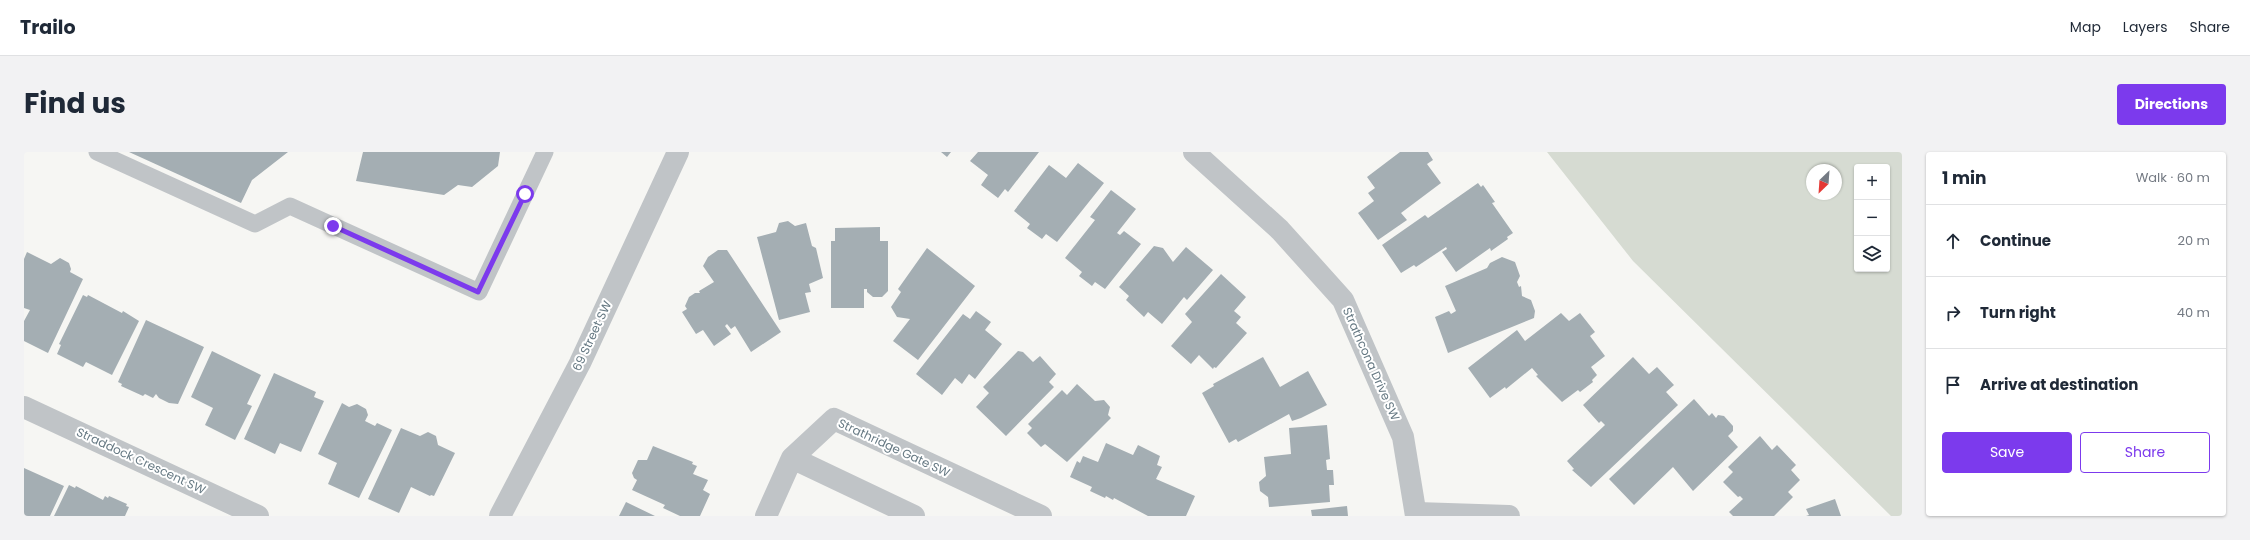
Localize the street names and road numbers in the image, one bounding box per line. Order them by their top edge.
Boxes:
street label: 69 Street SW [568,298,615,374]
street label: Strathcona Drive SW [1339,305,1404,423]
street label: Strathridge Gate SW [836,414,953,481]
street label: Straddock Crescent SW [74,423,209,498]

